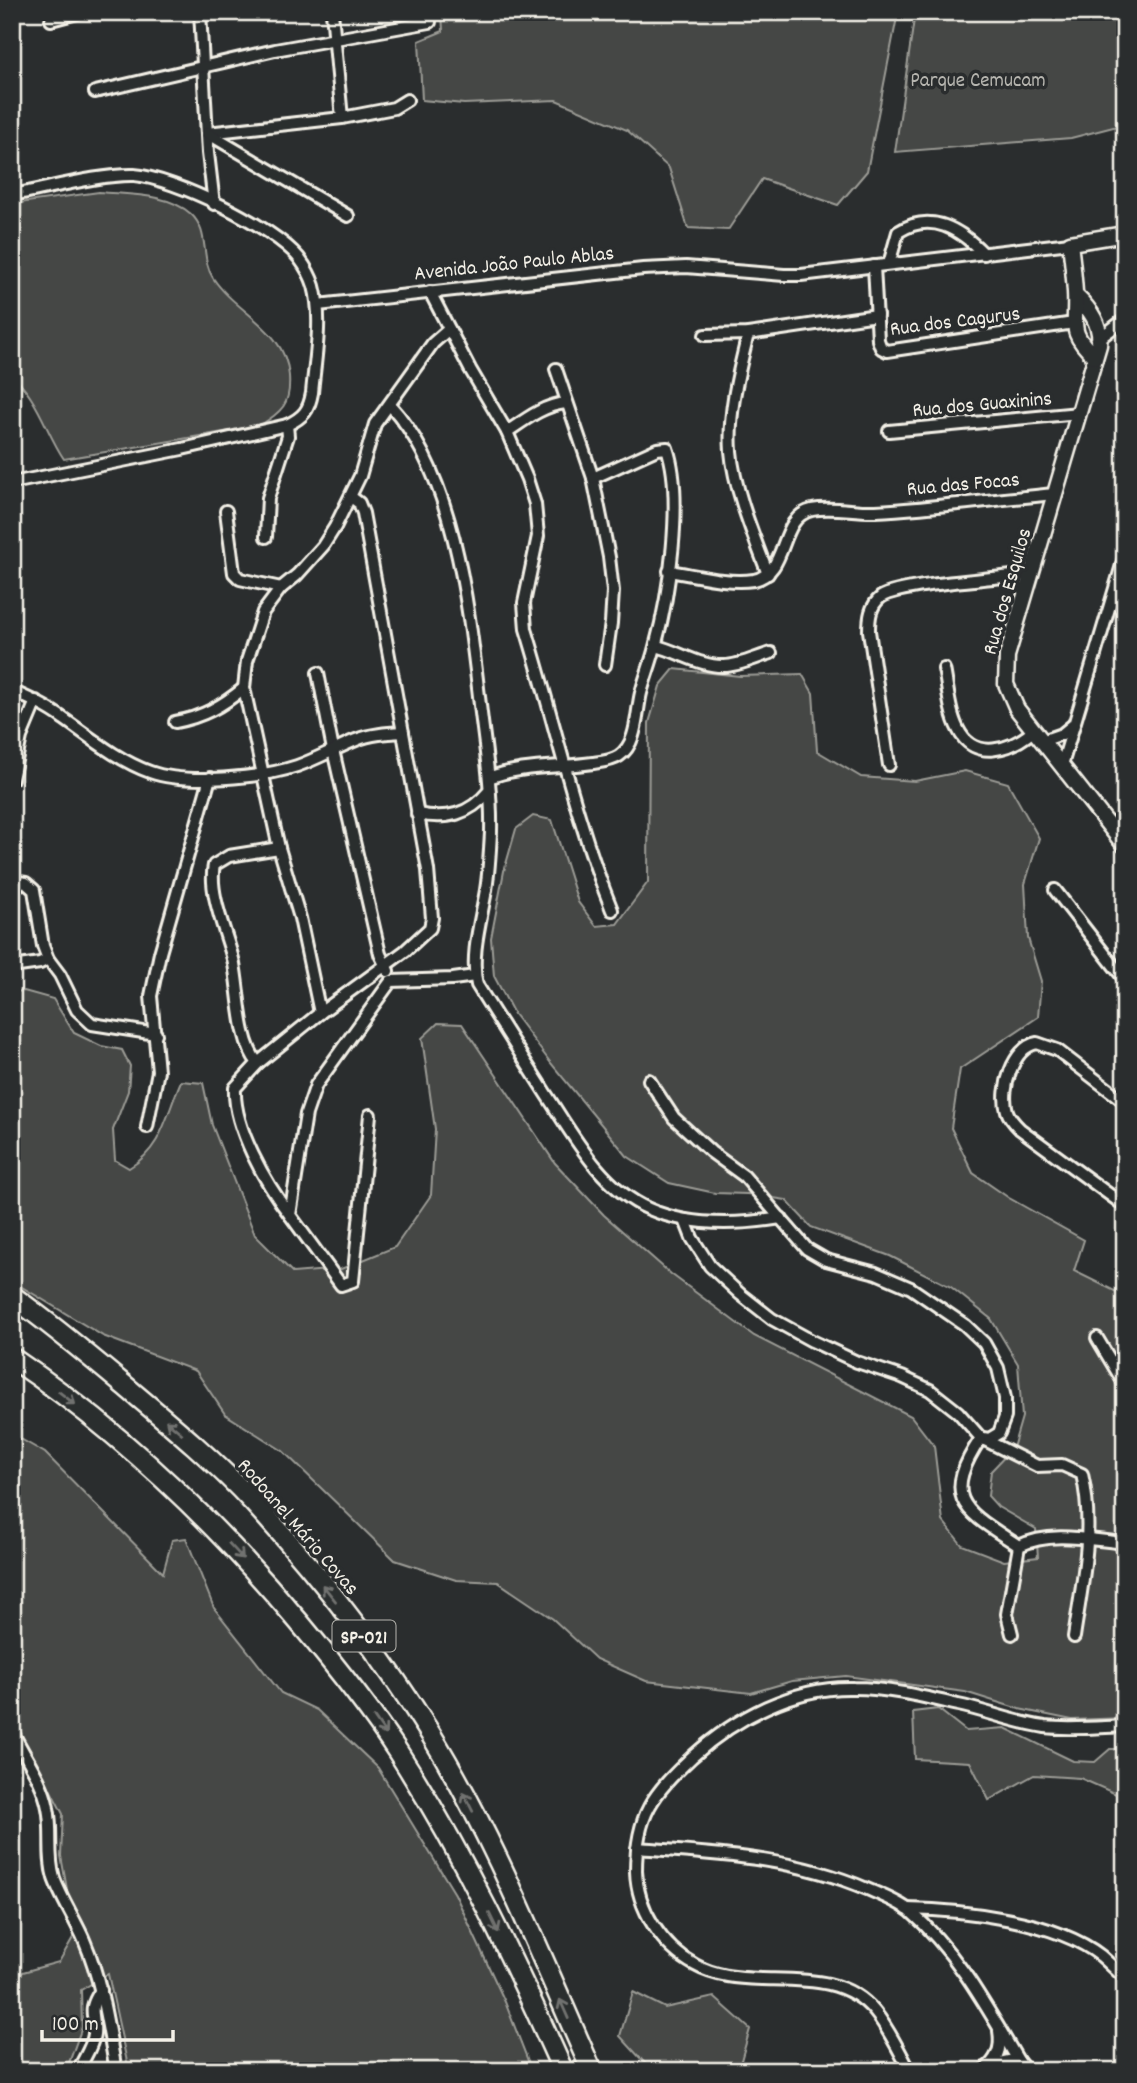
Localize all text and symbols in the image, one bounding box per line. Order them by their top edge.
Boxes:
park label: Parque Cemucam [910,67,1046,97]
street label: Avenida João Paulo Ablas [413,240,616,290]
street label: Rua dos Cagurus [889,300,1022,346]
street label: Rua dos Guaxinins [911,385,1053,427]
street label: Rua das Focas [906,466,1021,506]
street label: Rua dos Esquilos [976,525,1041,659]
one-way arrow [58,1391,76,1406]
one-way arrow [166,1419,184,1435]
street label: Rodoanel Mário Covas [229,1453,365,1603]
one-way arrow [228,1542,244,1560]
one-way arrow [322,1584,337,1602]
road number: SP-021 [332,1620,396,1652]
one-way arrow [373,1716,387,1735]
one-way arrow [461,1792,475,1813]
one-way arrow [488,1912,502,1933]
one-way arrow [557,1998,570,2020]
scale bar [42,1999,173,2043]
text: 100 m [52,2011,99,2041]

